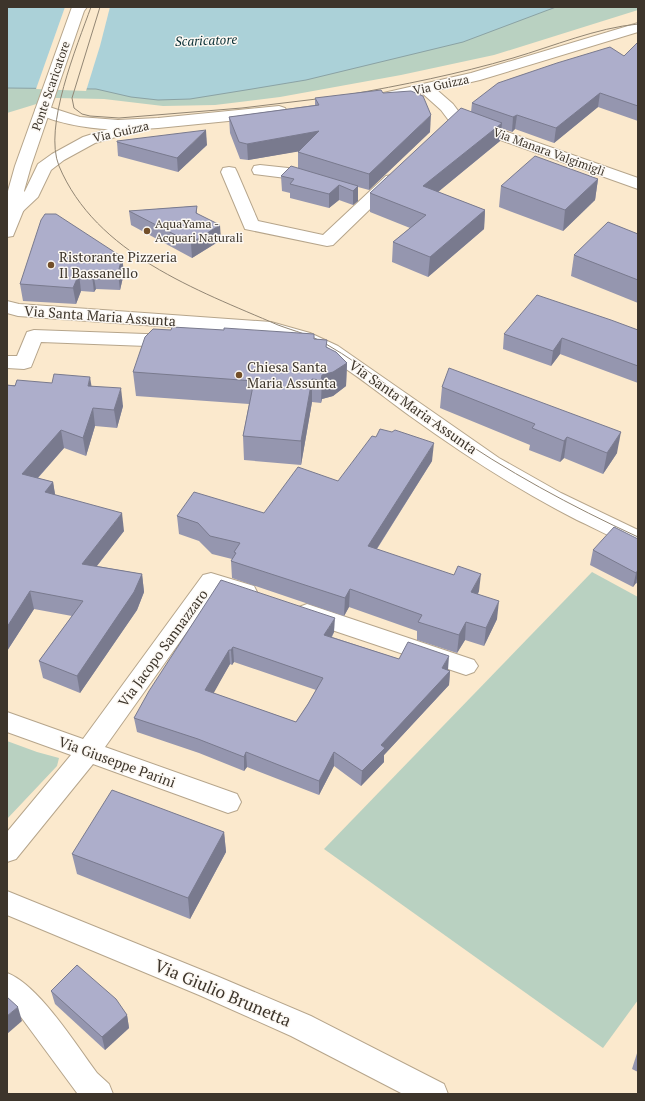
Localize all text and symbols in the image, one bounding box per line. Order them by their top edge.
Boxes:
water label: Scaricatore [175,30,238,50]
street label: Ponte Scaricatore [28,39,73,133]
street label: Via Guizza [411,71,470,98]
street label: Via Guizza [91,118,150,145]
street label: Via Manara Valgimigli [491,124,608,179]
place label: AquaYama - Acquari Naturali [155,216,243,245]
marker: AquaYama - Acquari Naturali [142,226,152,236]
place label: Ristorante Pizzeria Il Bassanello [59,247,177,282]
marker: Ristorante Pizzeria Il Bassanello [46,260,56,270]
street label: Via Santa Maria Assunta [23,301,177,330]
street label: Via Santa Maria Assunta [346,355,481,458]
place label: Chiesa Santa Maria Assunta [247,357,336,392]
marker: Chiesa Santa Maria Assunta [234,370,244,380]
street label: Via Jacopo Sannazzaro [113,585,212,710]
street label: Via Giuseppe Parini [56,732,178,792]
street label: Via Giulio Brunetta [151,953,295,1032]

